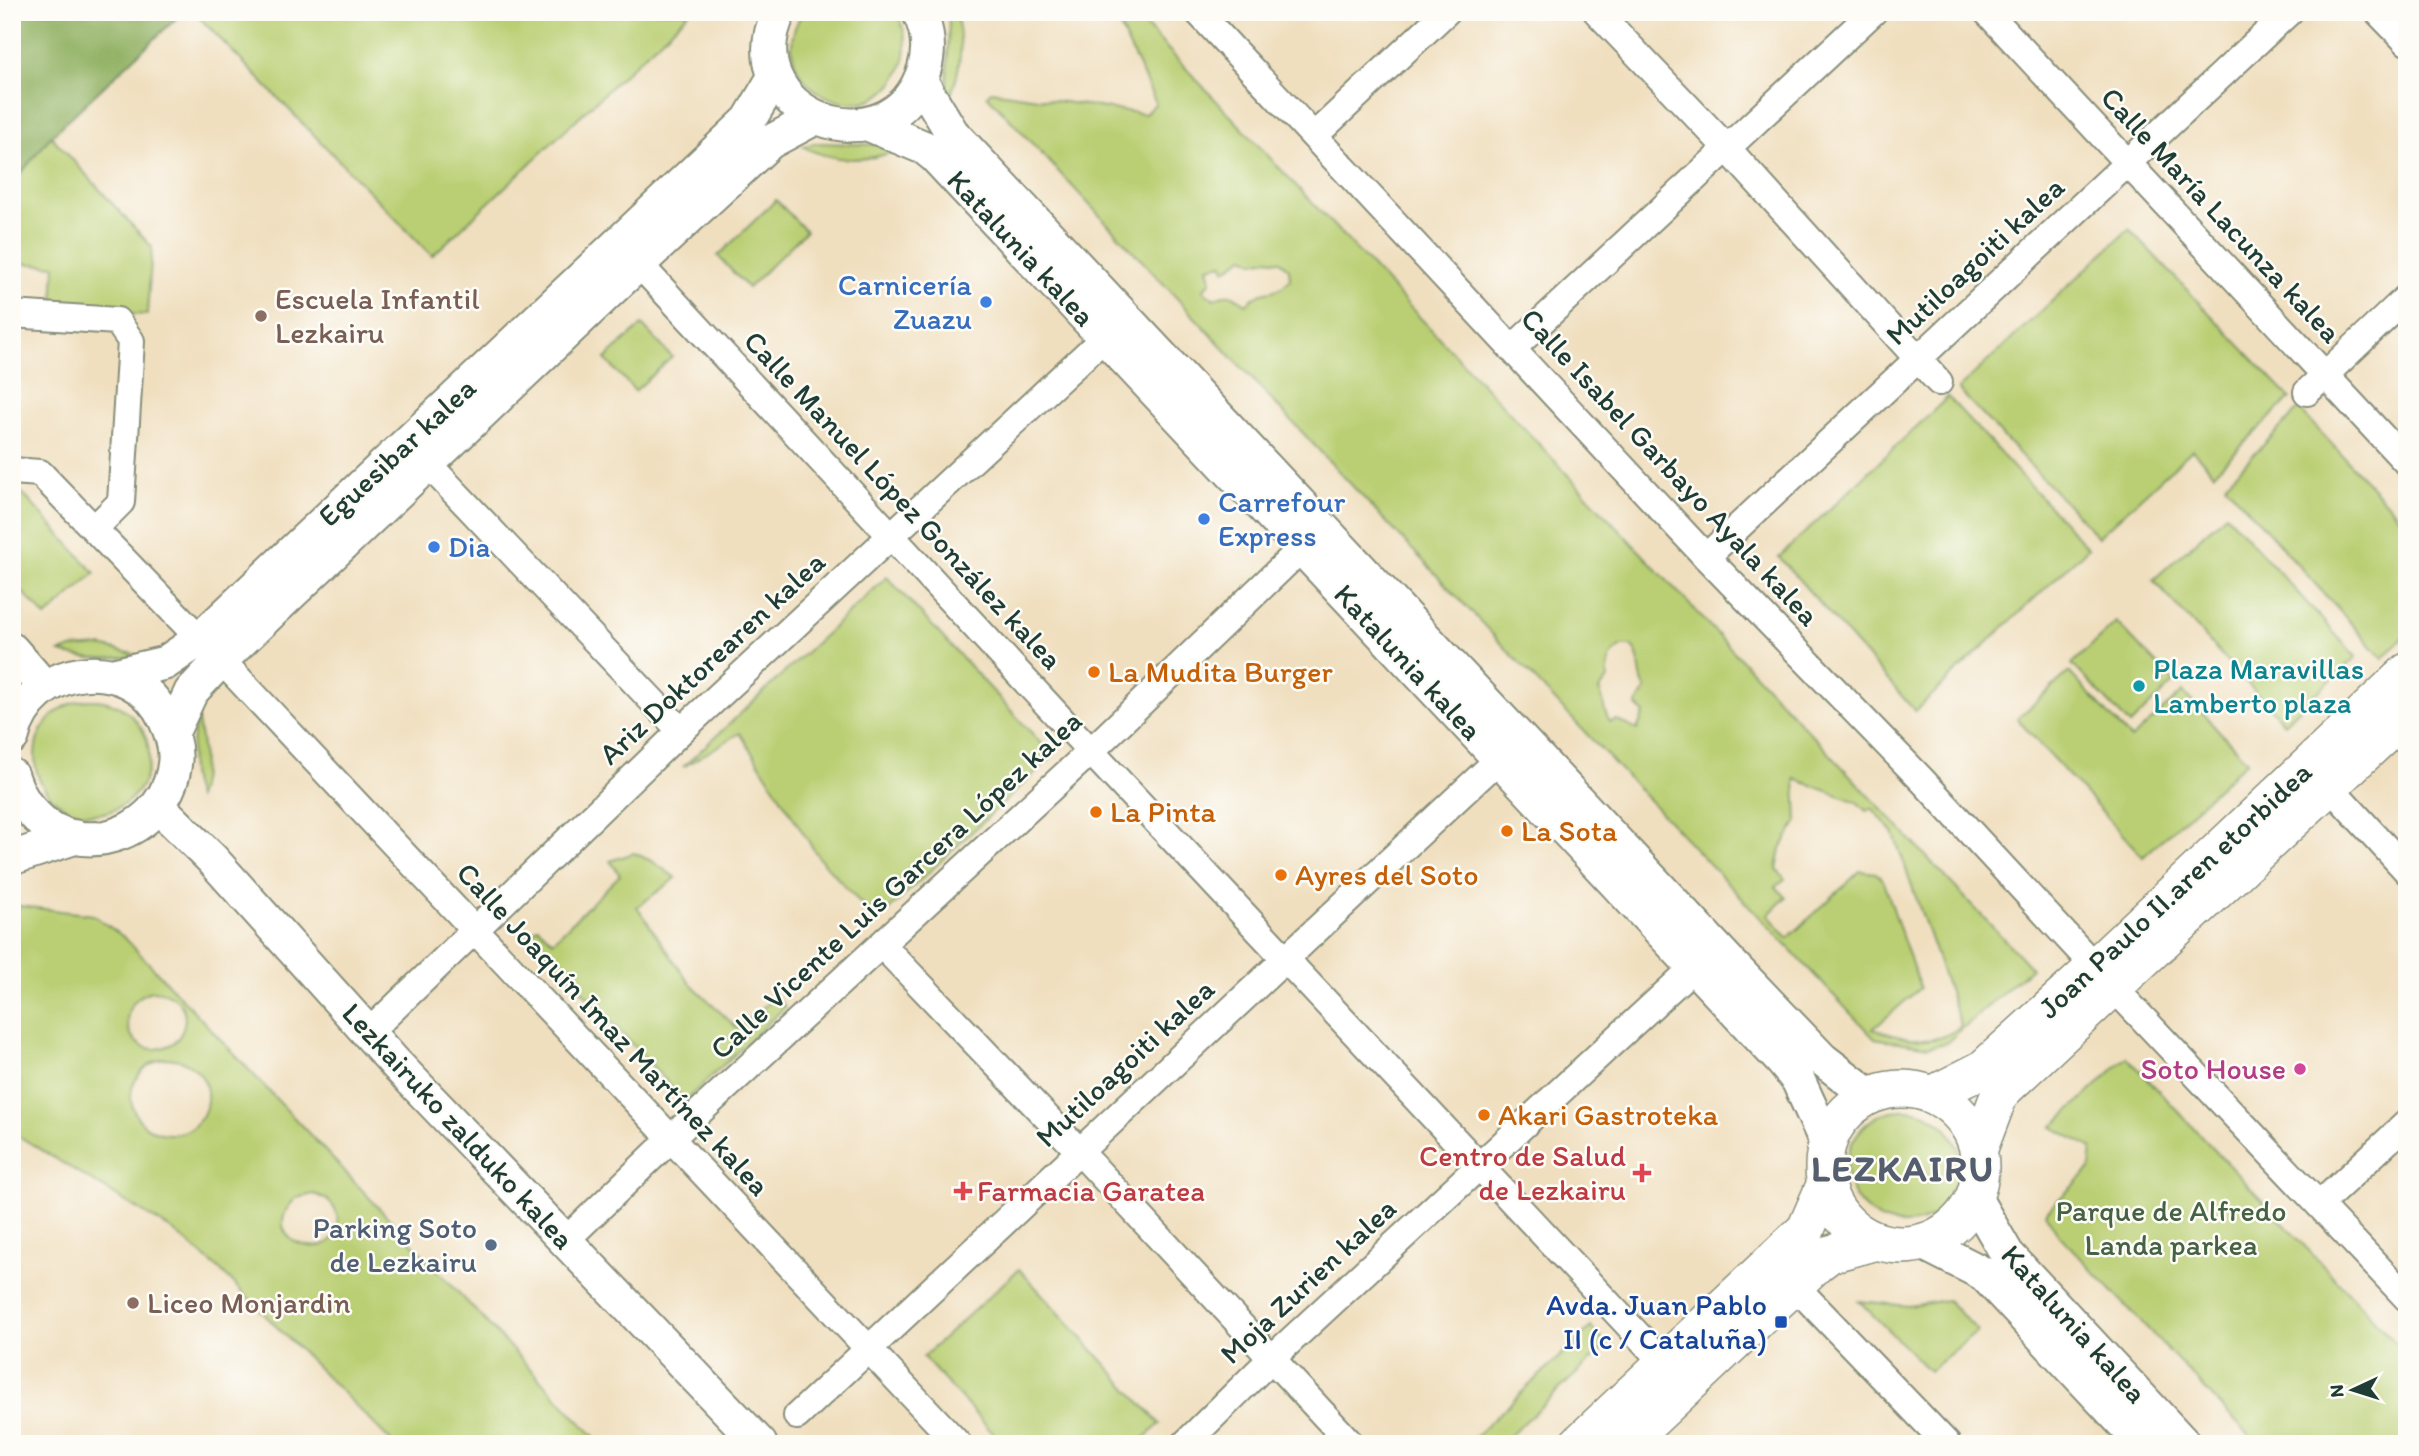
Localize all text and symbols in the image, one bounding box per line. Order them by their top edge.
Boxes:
street label: Calle María Lacunza kalea [2093,79,2350,351]
street label: Katalunia kalea [939,162,1103,334]
street label: Mutiloagoiti kalea [1878,168,2072,353]
place label: Carnicería Zuazu [838,266,972,337]
place label: Escuela Infantil Lezkairu [275,280,480,351]
marker: Carnicería Zuazu [978,294,994,310]
street label: Calle Isabel Garbayo Ayala kalea [1513,300,1828,634]
marker: Escuela Infantil Lezkairu [253,308,269,324]
street label: Calle Manuel López González kalea [736,322,1071,677]
street label: Eguesibar kalea [310,369,484,534]
place label: Carrefour Express [1218,483,1346,554]
marker: Carrefour Express [1196,511,1212,527]
place label: Dia [448,528,491,565]
marker: Dia [426,539,442,555]
street label: Ariz Doktorearen kalea [591,543,833,772]
street label: Katalunia kalea [1326,576,1490,748]
place label: Plaza Maravillas Lamberto plaza [2153,650,2364,721]
place label: La Mudita Burger [1108,653,1333,690]
marker: La Mudita Burger [1086,664,1102,680]
marker: Plaza Maravillas Lamberto plaza [2131,678,2147,694]
street label: Calle Vicente Luis Garcera López kalea [702,702,1089,1067]
street label: Joan Paulo II.aren etorbidea [2030,753,2319,1026]
place label: La Pinta [1110,793,1217,830]
marker: La Pinta [1088,804,1104,820]
place label: La Sota [1521,812,1618,849]
marker: La Sota [1499,823,1515,839]
street label: Calle Joaquín Imaz Martínez kalea [449,854,778,1203]
place label: Ayres del Soto [1295,856,1479,893]
marker: Ayres del Soto [1273,867,1289,883]
street label: Mutiloagoiti kalea [1028,970,1222,1155]
street label: Lezkairuko zalduko kalea [334,995,582,1257]
place label: Soto House [2140,1050,2286,1087]
marker: Soto House [2292,1061,2308,1077]
place label: Akari Gastroteka [1498,1096,1719,1133]
marker: Akari Gastroteka [1476,1107,1492,1123]
place label: Centro de Salud de Lezkairu [1419,1137,1626,1208]
district label: LEZKAIRU [1811,1146,1995,1190]
marker: Centro de Salud de Lezkairu [1632,1163,1652,1183]
place label: Farmacia Garatea [977,1172,1205,1209]
marker: Farmacia Garatea [955,1183,971,1199]
street label: Moja Zurien kalea [1212,1189,1404,1372]
park label: Parque de Alfredo Landa parkea [2056,1192,2286,1263]
place label: Parking Soto de Lezkairu [312,1209,477,1280]
marker: Parking Soto de Lezkairu [483,1237,499,1253]
street label: Katalunia kalea [1993,1237,2155,1411]
place label: Liceo Monjardin [147,1284,350,1321]
place label: Avda. Juan Pablo II (c / Cataluña) [1546,1286,1767,1357]
marker: Liceo Monjardin [125,1295,141,1311]
marker: Avda. Juan Pablo II (c / Cataluña) [1773,1314,1789,1330]
north arrow [2318,1354,2388,1424]
text: N [2325,1384,2348,1398]

